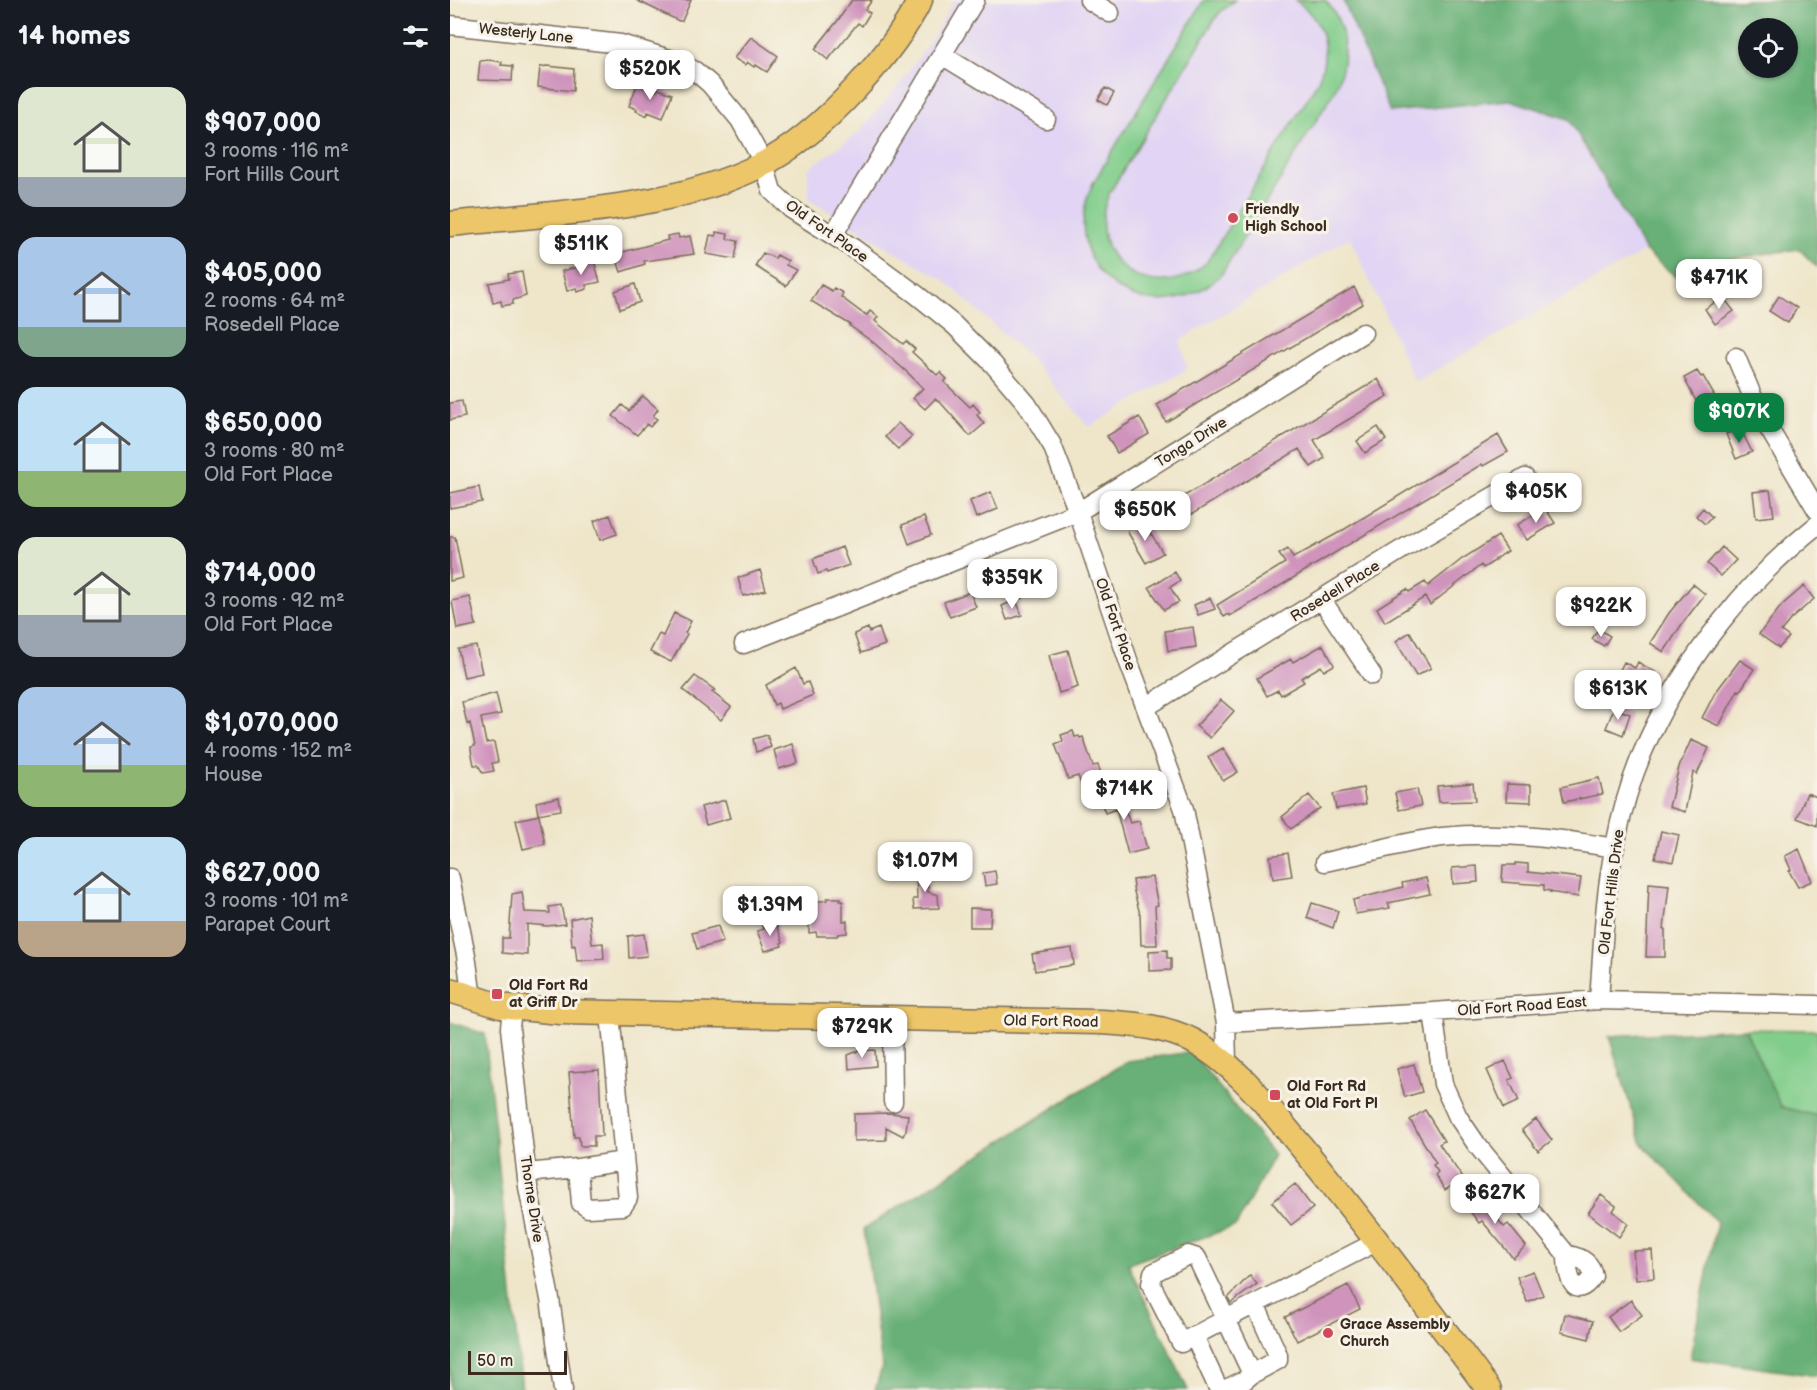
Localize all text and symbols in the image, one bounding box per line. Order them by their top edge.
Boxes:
map controls [1738,18,1798,78]
button: locate [1738,18,1798,78]
street label: Westerly Lane [478,19,574,48]
icon: filters [399,20,432,53]
text: 14 homes [18,21,130,52]
pin: $520K [608,50,692,101]
text: $520K [619,57,681,81]
text: $907,000 [204,108,321,139]
icon: home [66,111,138,183]
text: 3 rooms · 116 m² [204,139,349,163]
text: Fort Hills Court [204,163,339,187]
street label: Old Fort Place [782,196,872,267]
place label: Friendly High School [1245,200,1327,236]
marker: Friendly High School [1226,211,1240,225]
pin: $511K [539,225,623,276]
text: $511K [553,232,609,256]
text: $405,000 [204,258,322,289]
pin: $471K [1677,259,1761,310]
icon: home [66,261,138,333]
text: $471K [1690,266,1748,290]
text: 2 rooms · 64 m² [204,289,345,313]
text: Rosedell Place [204,313,340,337]
pin: $907K [1697,393,1781,444]
text: $907K [1708,400,1770,424]
text: $650,000 [204,408,322,439]
icon: home [66,411,138,483]
street label: Tonga Drive [1152,413,1231,472]
text: 3 rooms · 80 m² [204,439,345,463]
text: Old Fort Place [204,463,333,487]
pin: $405K [1494,473,1578,524]
text: $405K [1505,480,1567,504]
pin: $650K [1103,491,1187,542]
text: $650K [1114,498,1176,522]
street label: Rosedell Place [1287,556,1384,626]
text: $714,000 [204,558,316,589]
pin: $359K [970,559,1054,610]
icon: home [66,561,138,633]
text: $359K [981,566,1043,590]
street label: Old Fort Place [1091,575,1140,673]
pin: $922K [1559,587,1643,638]
text: 3 rooms · 92 m² [204,589,345,613]
text: $922K [1570,594,1632,618]
text: Old Fort Place [204,613,333,637]
pin: $613K [1576,670,1660,721]
text: $613K [1589,677,1648,701]
text: $1,070,000 [204,708,339,739]
icon: home [66,711,138,783]
text: 4 rooms · 152 m² [204,739,352,763]
text: House [204,763,263,787]
pin: $714K [1082,770,1166,821]
text: $714K [1095,777,1153,801]
street label: Old Fort Hills Drive [1594,828,1629,956]
pin: $1.07M [876,842,974,893]
text: $1.07M [892,849,958,873]
text: $627,000 [204,858,321,889]
icon: home [66,861,138,933]
pin: $1.39M [721,886,819,937]
text: 3 rooms · 101 m² [204,889,349,913]
text: $1.39M [737,893,803,917]
text: Parapet Court [204,913,330,937]
place label: Old Fort Rd at Griff Dr [509,976,588,1012]
marker: Old Fort Rd at Griff Dr [490,987,504,1001]
street label: Old Fort Road East [1457,992,1588,1020]
pin: $729K [820,1008,904,1059]
street label: Old Fort Road [1003,1011,1099,1032]
text: $729K [831,1015,893,1039]
place label: Old Fort Rd at Old Fort Pl [1287,1077,1378,1113]
marker: Old Fort Rd at Old Fort Pl [1268,1088,1282,1102]
street label: Thorne Drive [515,1154,548,1244]
pin: $627K [1453,1174,1537,1225]
text: $627K [1464,1181,1526,1205]
place label: Grace Assembly Church [1340,1315,1450,1351]
marker: Grace Assembly Church [1321,1326,1335,1340]
scale bar [468,1348,567,1376]
text: 50 m [477,1352,513,1371]

